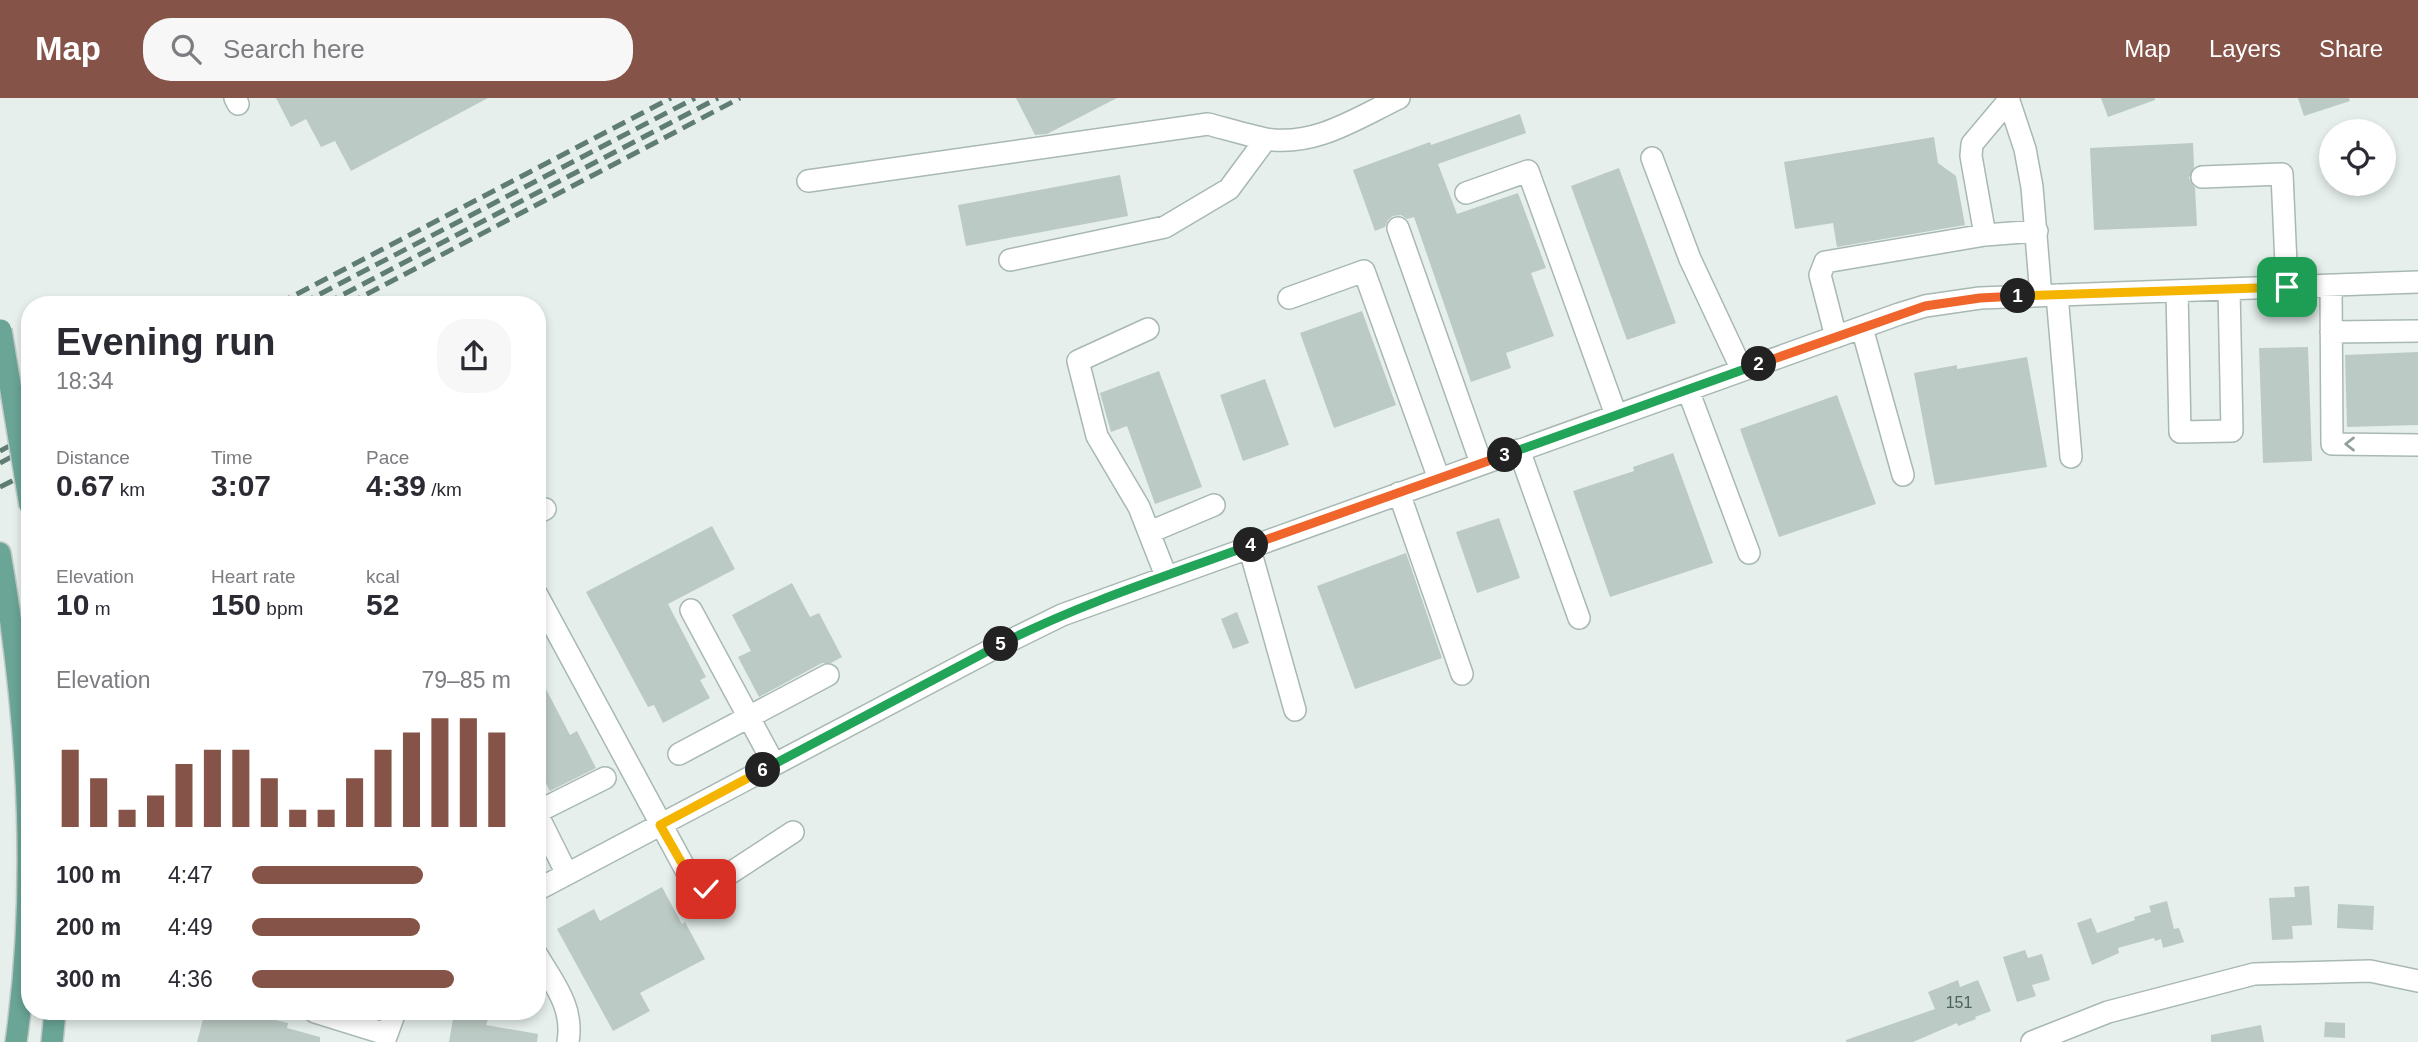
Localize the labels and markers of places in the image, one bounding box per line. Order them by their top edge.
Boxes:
pin [2257,257,2317,317]
pin: 1 [2000,278,2036,314]
pin: 2 [1742,346,1776,382]
pin: 3 [1488,438,1522,472]
pin: 4 [1234,528,1268,562]
pin: 5 [984,626,1018,662]
pin: 6 [746,752,780,788]
pin [676,859,736,919]

